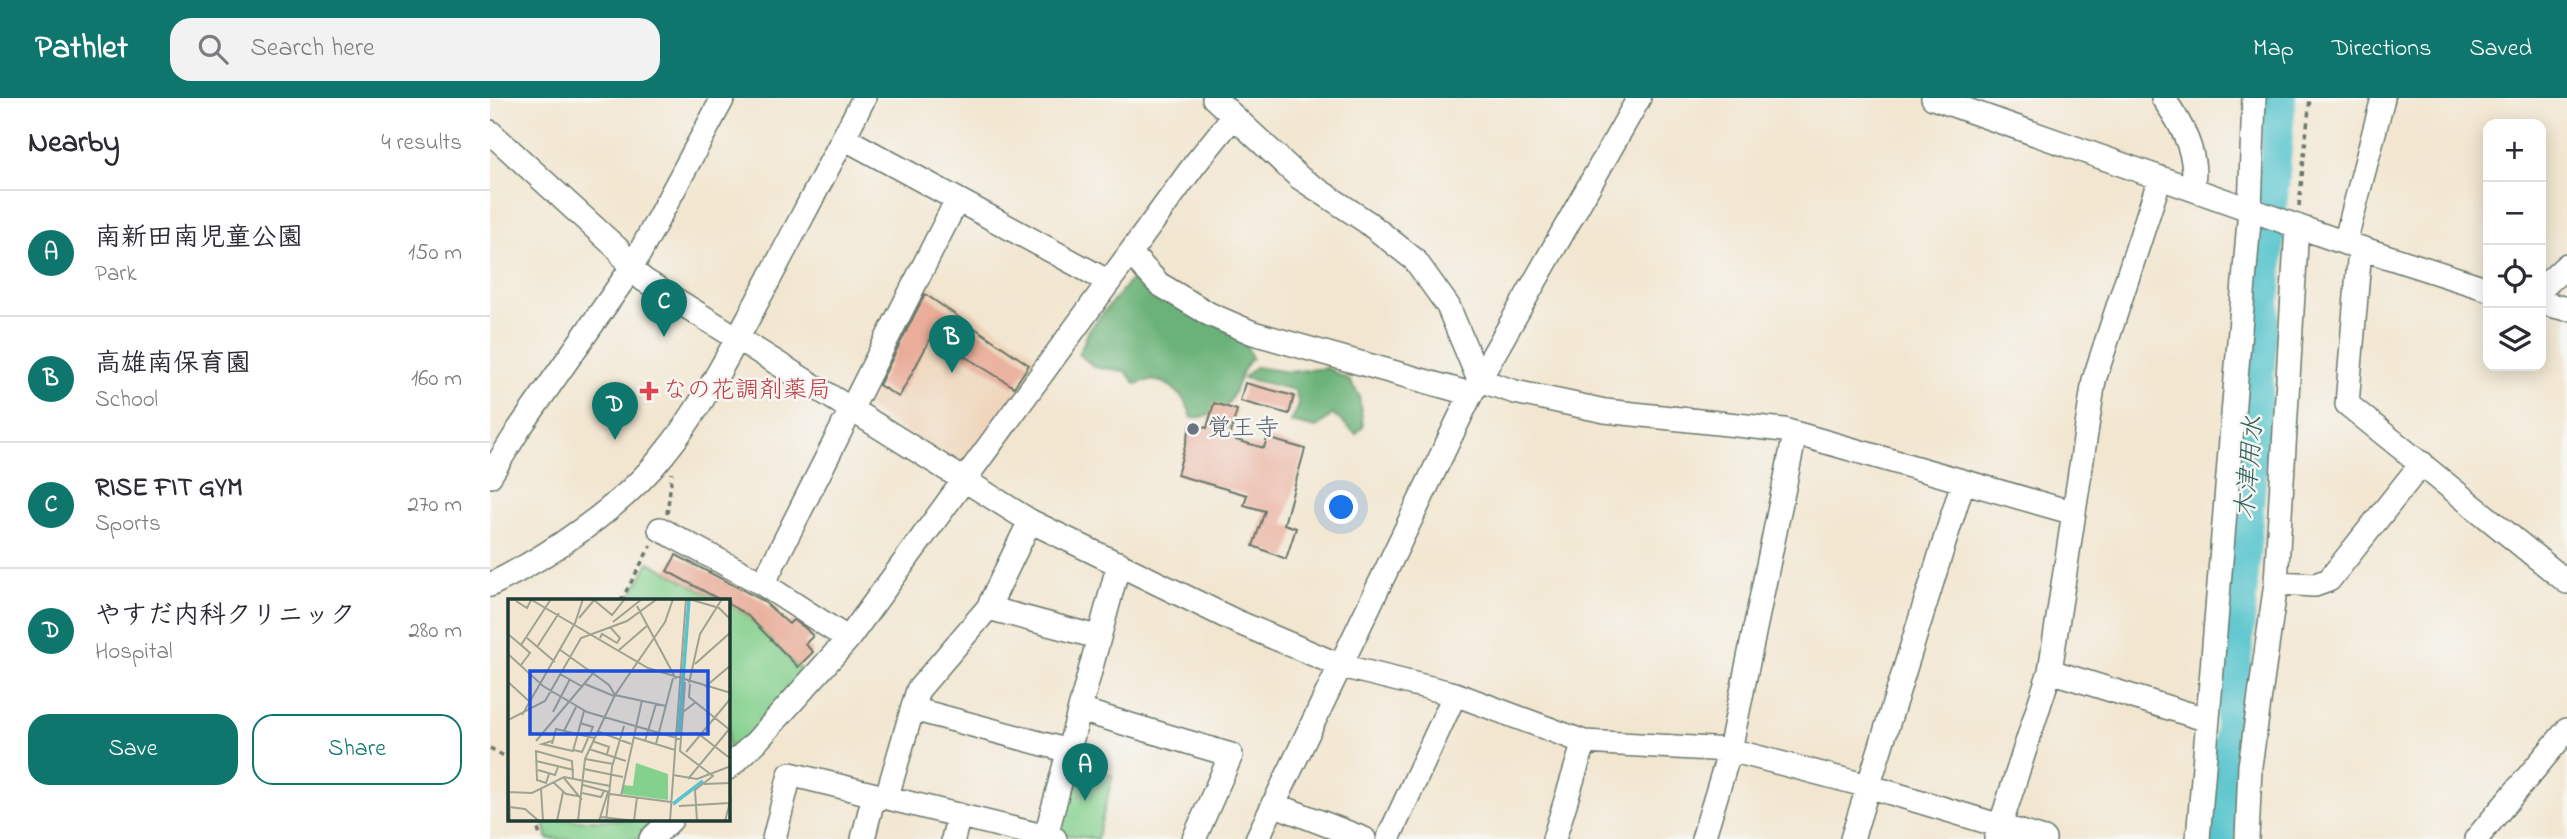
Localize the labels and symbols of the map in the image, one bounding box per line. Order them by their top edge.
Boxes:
pin: C [641,279,687,337]
pin: B [929,315,975,373]
place label: なの花調剤薬局 [663,374,831,409]
pin: D [592,382,638,440]
marker: なの花調剤薬局 [641,383,657,399]
place label: 覚王寺 [1207,412,1279,447]
water label: 木津用水 [2228,415,2274,521]
marker: 覚王寺 [1185,421,1201,437]
your location [1324,490,1358,524]
inset map [508,599,730,822]
pin: A [1062,743,1108,801]

